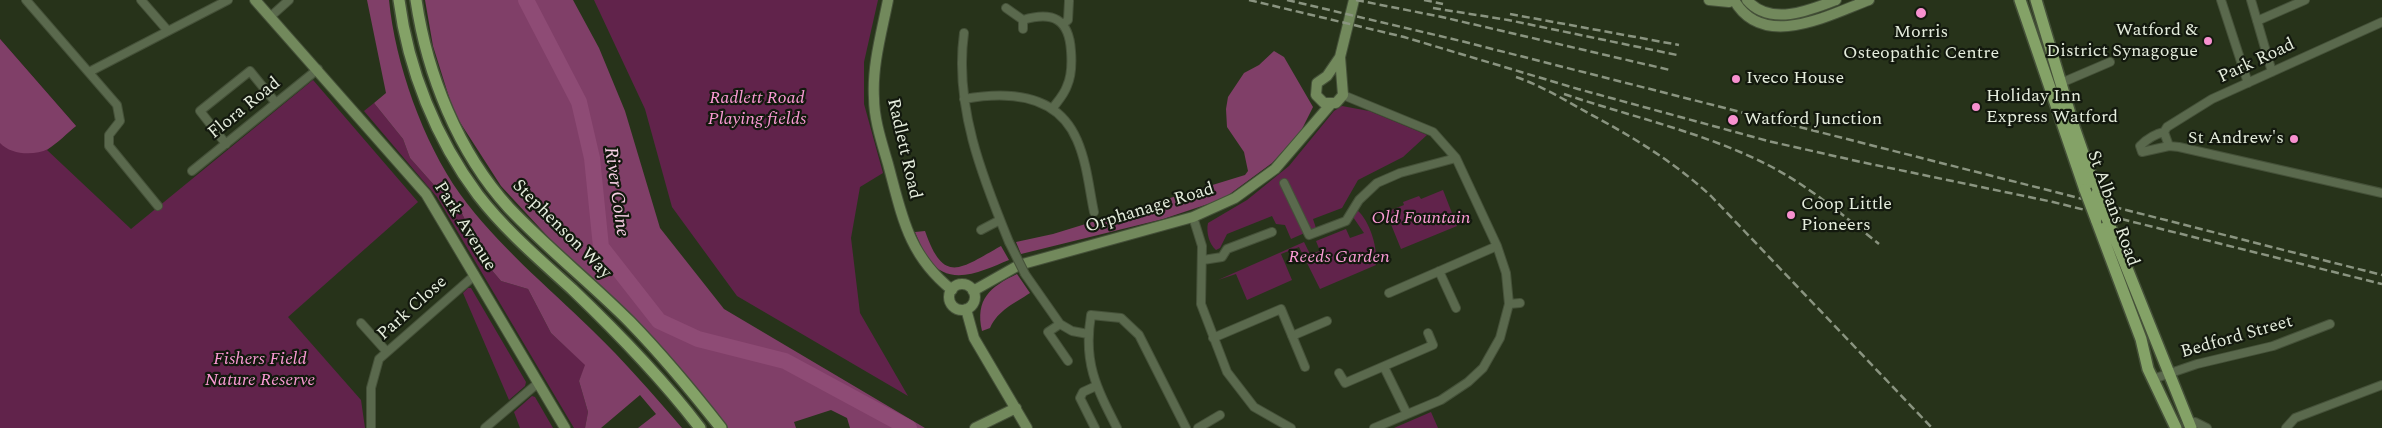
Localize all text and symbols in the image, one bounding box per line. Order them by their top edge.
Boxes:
marker: Morris Osteopathic Centre [1914,6,1928,20]
place label: Watford & District Synagogue [2046,20,2198,62]
place label: Morris Osteopathic Centre [1843,22,1999,64]
marker: Watford & District Synagogue [2202,35,2214,47]
street label: Park Road [2215,35,2299,89]
place label: Iveco House [1746,68,1844,90]
street label: Flora Road [204,73,286,145]
marker: Iveco House [1730,73,1742,85]
place label: Holiday Inn Express Watford [1986,86,2118,128]
park label: Radlett Road Playing fields [708,88,806,130]
street label: Radlett Road [881,97,925,201]
marker: Holiday Inn Express Watford [1970,101,1982,113]
place label: Watford Junction [1744,109,1882,131]
marker: Watford Junction [1726,113,1740,127]
place label: St Andrew's [2188,128,2284,150]
marker: St Andrew's [2288,133,2300,145]
water label: River Colne [597,146,633,238]
street label: St Albans Road [2081,148,2143,270]
street label: Stephenson Way [507,176,615,284]
street label: Park Avenue [428,178,500,276]
street label: Orphanage Road [1083,179,1217,239]
place label: Coop Little Pioneers [1801,194,1892,236]
park label: Old Fountain [1372,208,1470,230]
marker: Coop Little Pioneers [1785,209,1797,221]
park label: Reeds Garden [1288,247,1390,269]
street label: Park Close [374,272,452,346]
street label: Bedford Street [2178,312,2296,364]
park label: Fishers Field Nature Reserve [205,349,315,392]

